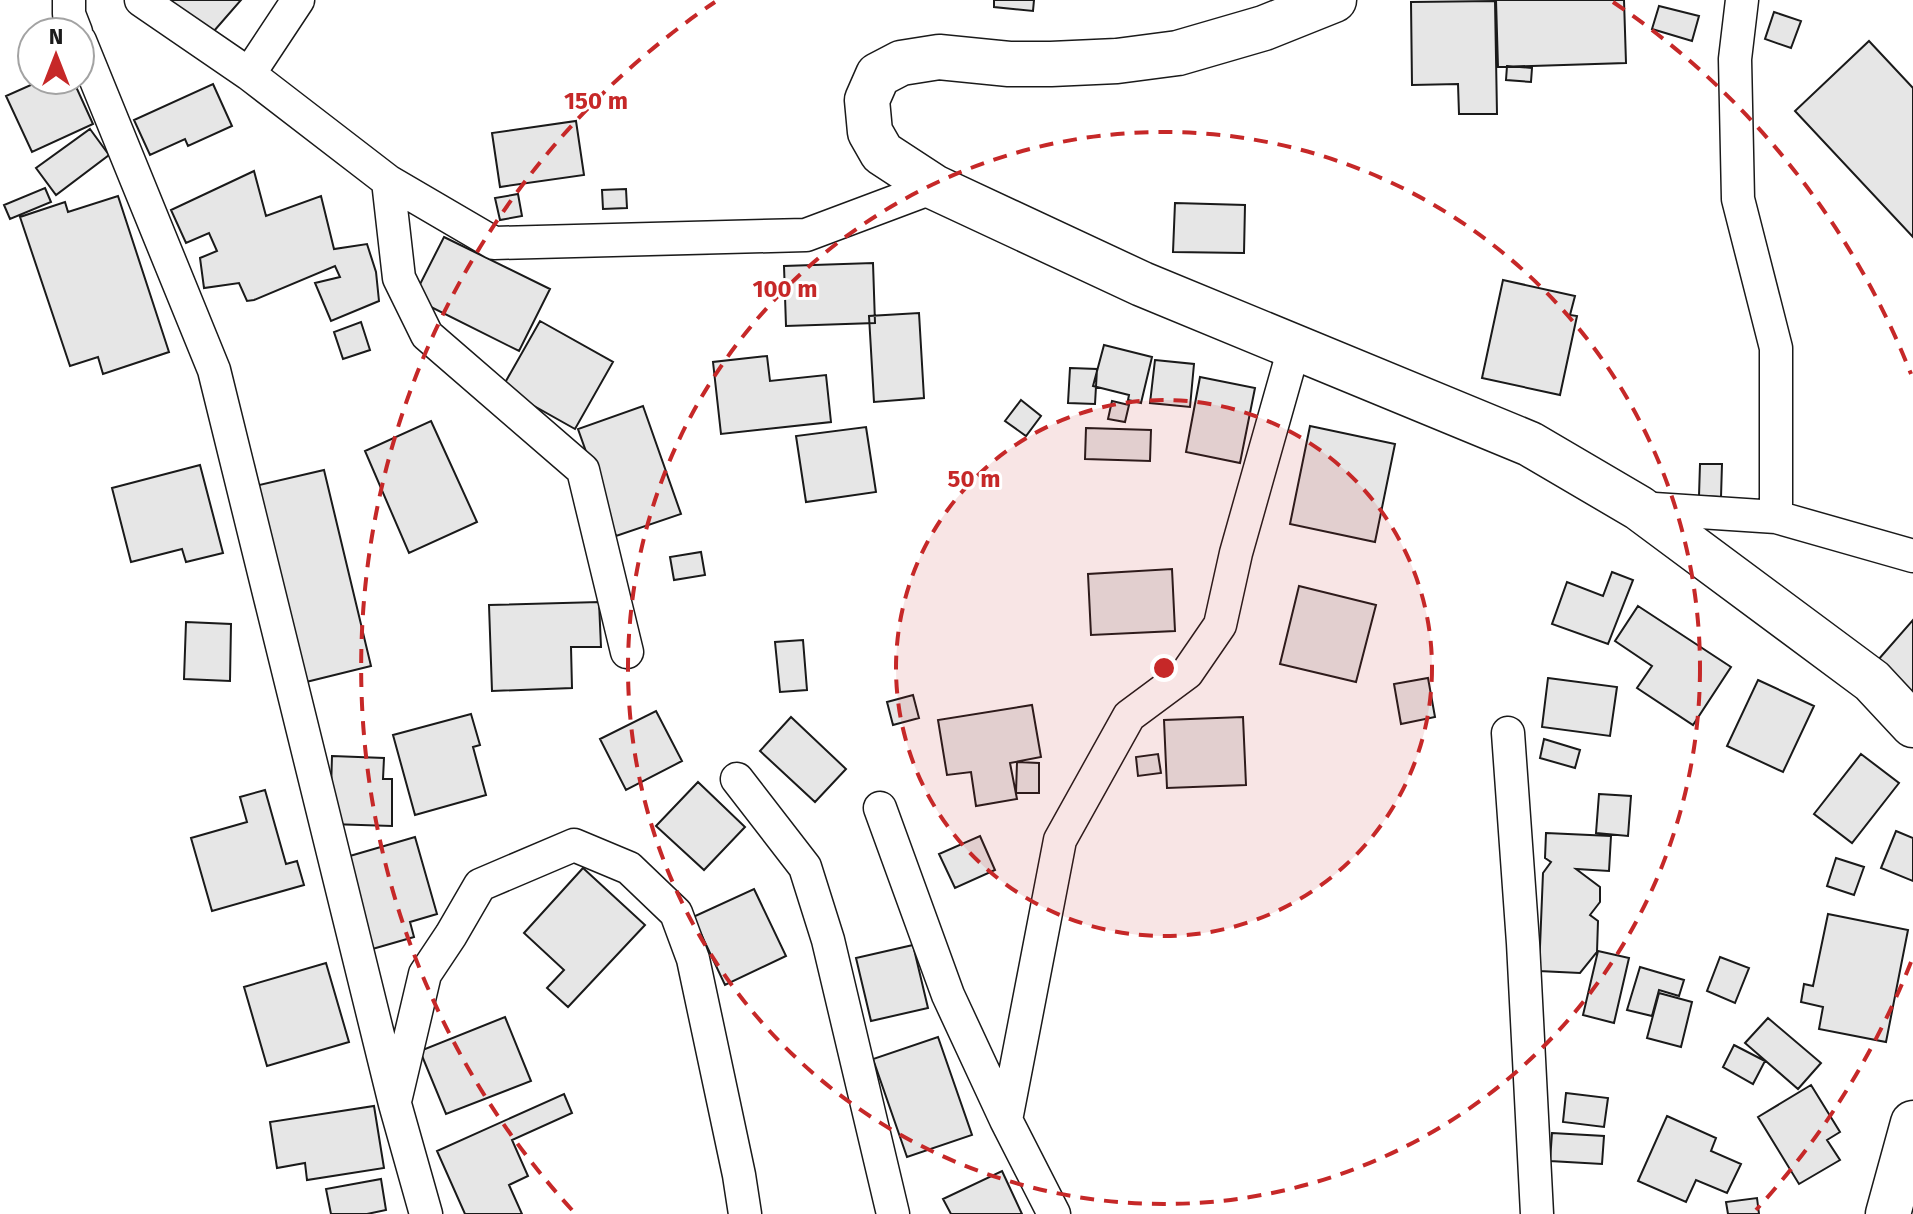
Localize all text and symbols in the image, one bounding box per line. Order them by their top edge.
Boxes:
north arrow [16,16,96,96]
text: N [49,23,63,50]
text: 150 m [564,87,628,115]
text: 100 m [752,275,818,303]
text: 50 m [948,465,1000,493]
centre of rings [1150,654,1178,682]

